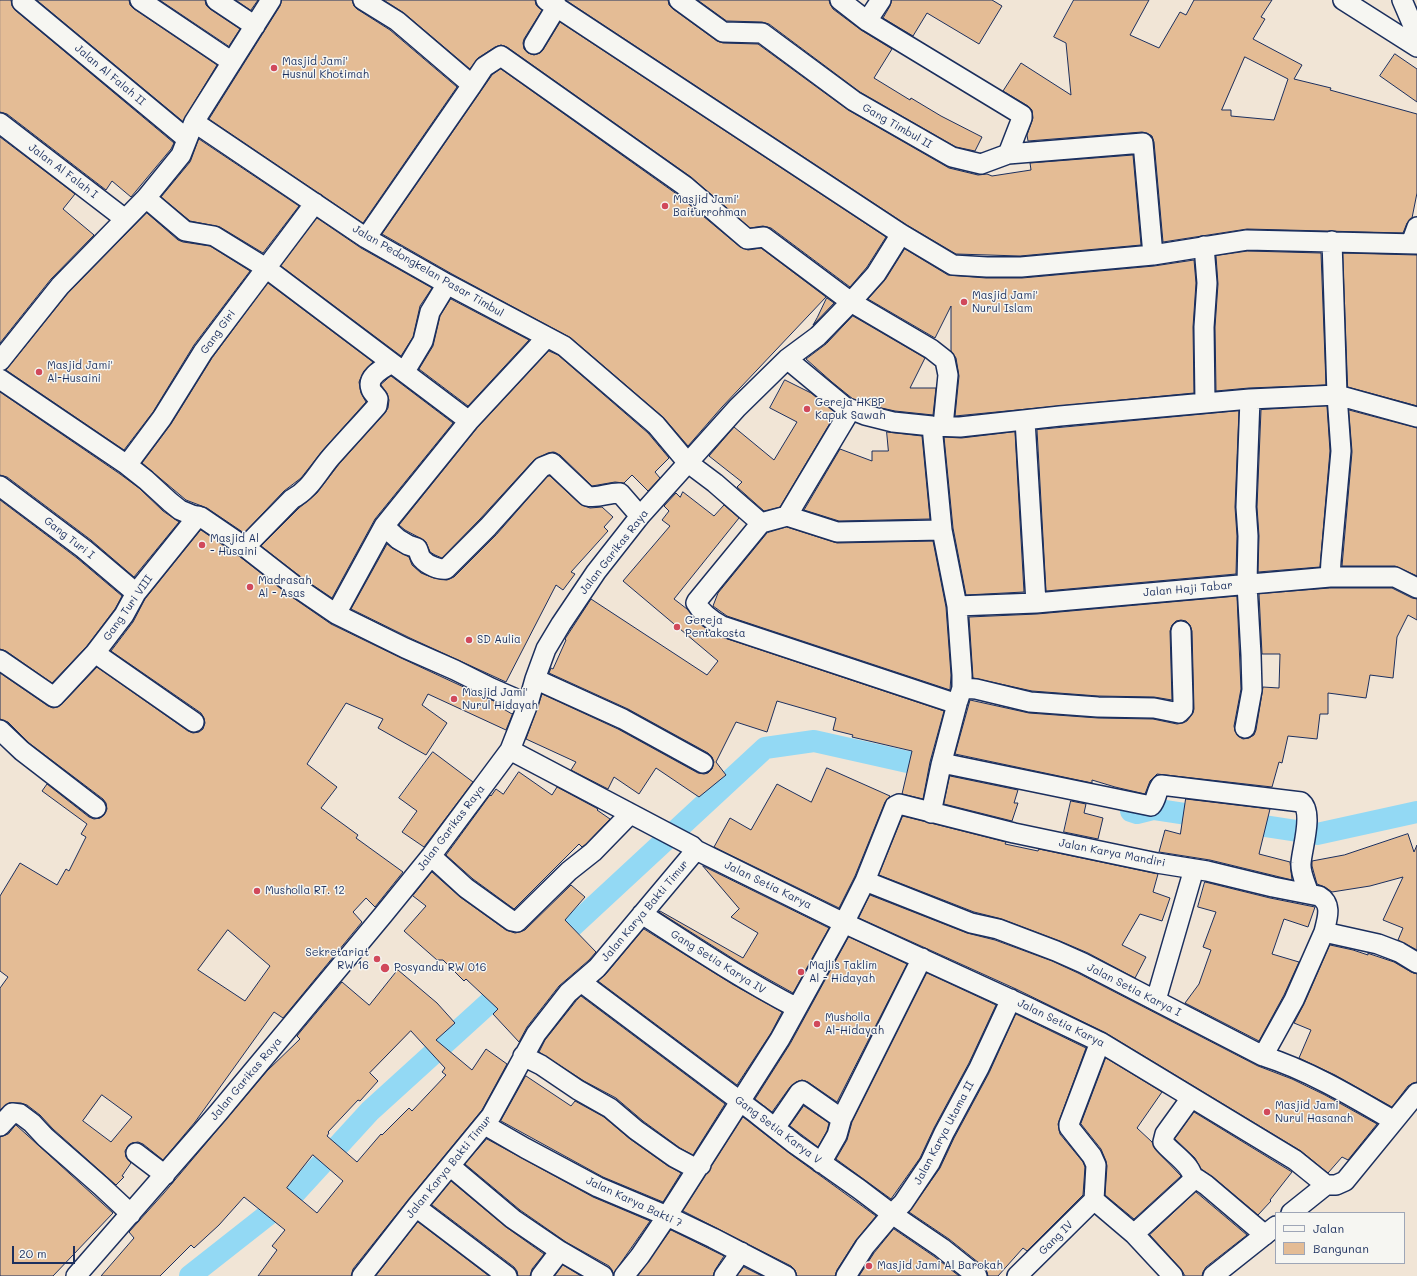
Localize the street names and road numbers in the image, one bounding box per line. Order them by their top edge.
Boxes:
street label: Jalan Al Falah II [72,42,148,108]
street label: Gang Timbul II [860,101,934,151]
street label: Jalan Al Falah I [26,141,100,201]
street label: Jalan Pedongkelan Pasar Timbul [350,222,506,320]
street label: Gang Giri [198,307,238,357]
street label: Jalan Garikas Raya [577,507,651,597]
street label: Gang Turi I [41,514,97,562]
street label: Gang Turi VIII [100,573,156,643]
street label: Jalan Haji Tabar [1143,579,1233,599]
street label: Jalan Garikas Raya [414,782,488,874]
street label: Jalan Karya Mandiri [1058,836,1166,870]
street label: Jalan Karya Bakti Timur [599,858,691,964]
street label: Jalan Setia Karya [722,858,814,912]
street label: Gang Setia Karya IV [668,927,768,997]
street label: Jalan Setia Karya I [1085,961,1183,1019]
street label: Jalan Setia Karya [1015,996,1107,1050]
street label: Jalan Garikas Raya [207,1035,285,1123]
street label: Jalan Karya Utama II [911,1079,977,1187]
street label: Gang Setia Karya V [732,1093,824,1167]
street label: Jalan Karya Bakti Timur [403,1113,495,1221]
street label: Jalan Karya Bakti 7 [584,1174,684,1230]
street label: Gang IV [1036,1218,1076,1258]

